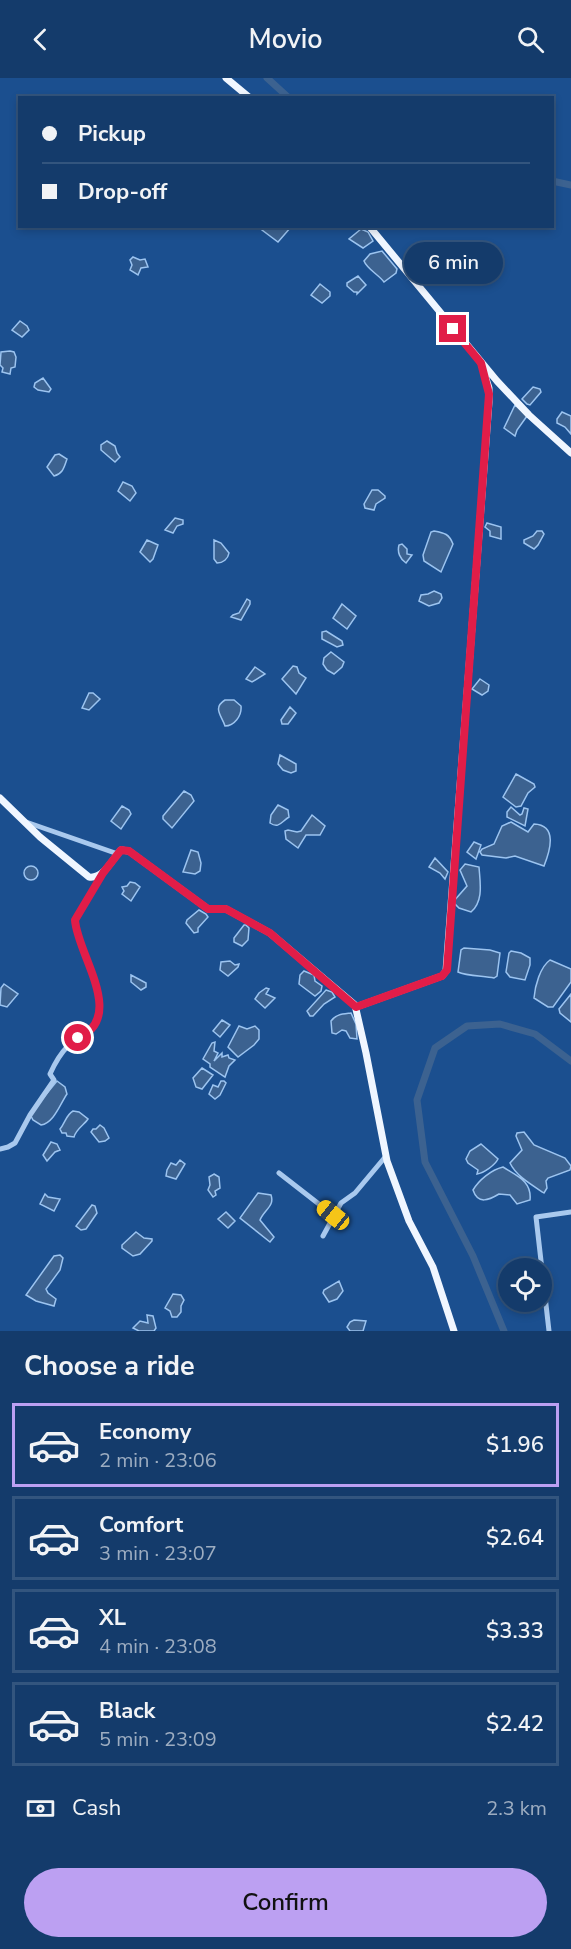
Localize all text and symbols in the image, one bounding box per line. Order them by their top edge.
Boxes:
text: Movio [248,21,323,58]
icon: back [24,23,57,56]
icon: search [514,23,547,56]
text: Pickup [78,119,146,149]
text: Drop-off [78,177,167,207]
callout: 6 min [404,242,502,284]
text: 6 min [428,249,479,276]
route end [439,315,466,342]
route start [64,1024,91,1051]
car [313,1197,353,1233]
map controls [498,1258,552,1312]
button: locate [498,1258,552,1312]
text: Choose a ride [24,1348,195,1385]
text: Economy [99,1417,191,1447]
icon: car [27,1418,81,1472]
text: $1.96 [486,1430,544,1460]
text: 2 min · 23:06 [99,1447,217,1474]
text: Comfort [99,1510,183,1540]
icon: car [27,1511,81,1565]
text: $2.64 [486,1523,544,1553]
text: 3 min · 23:07 [99,1540,217,1567]
text: XL [99,1603,126,1633]
icon: car [27,1604,81,1658]
text: $3.33 [486,1616,544,1646]
text: 4 min · 23:08 [99,1633,217,1660]
text: Black [99,1696,155,1726]
icon: car [27,1697,81,1751]
text: $2.42 [486,1709,544,1739]
text: 5 min · 23:09 [99,1726,217,1753]
icon: cash [24,1792,57,1825]
text: Cash [72,1793,121,1823]
text: 2.3 km [486,1795,547,1822]
button: Confirm [24,1868,547,1937]

